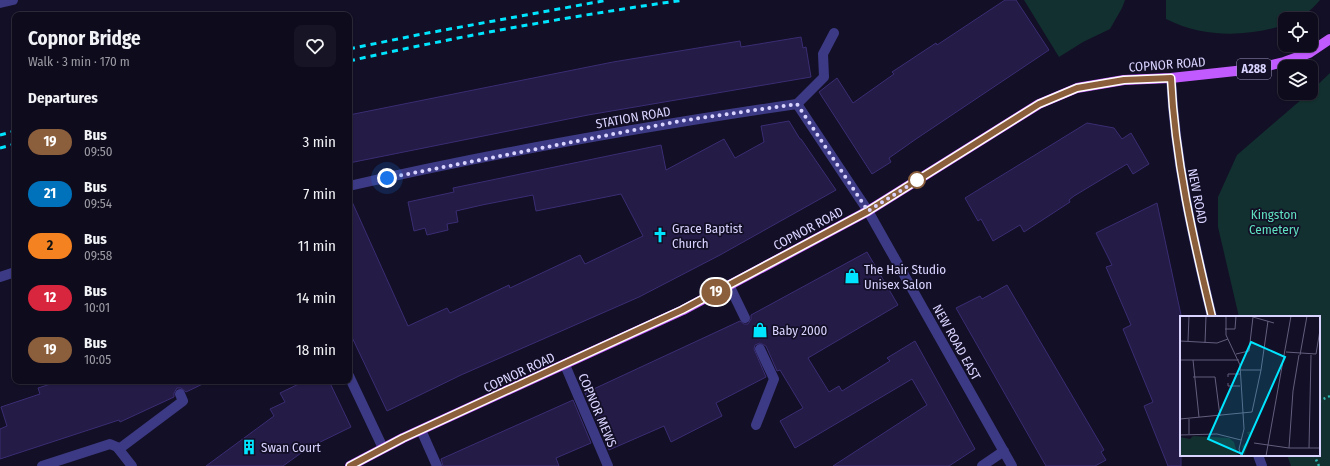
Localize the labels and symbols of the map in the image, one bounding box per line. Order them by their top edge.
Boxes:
street label: COPNOR ROAD [1128,54,1206,75]
road number: A288 [1237,59,1271,79]
street label: STATION ROAD [595,104,672,131]
street label: NEW ROAD [1185,167,1210,225]
your location [377,168,397,188]
unlabelled marker [908,171,926,189]
street label: COPNOR ROAD [771,204,846,253]
park label: Kingston Cemetery [1249,207,1299,237]
place label: Grace Baptist Church [672,221,743,251]
church icon: Grace Baptist Church [651,226,669,244]
place label: The Hair Studio Unisex Salon [864,262,946,292]
shop icon: The Hair Studio Unisex Salon [843,267,861,285]
line badge: 19 [698,279,734,305]
street label: NEW ROAD EAST [930,302,984,383]
inset map [1180,316,1320,456]
shop icon: Baby 2000 [751,321,769,339]
place label: Baby 2000 [772,323,827,338]
street label: COPNOR ROAD [481,349,557,396]
street label: COPNOR MEWS [575,371,620,449]
building icon: Swan Court [240,438,258,456]
place label: Swan Court [261,440,322,455]

